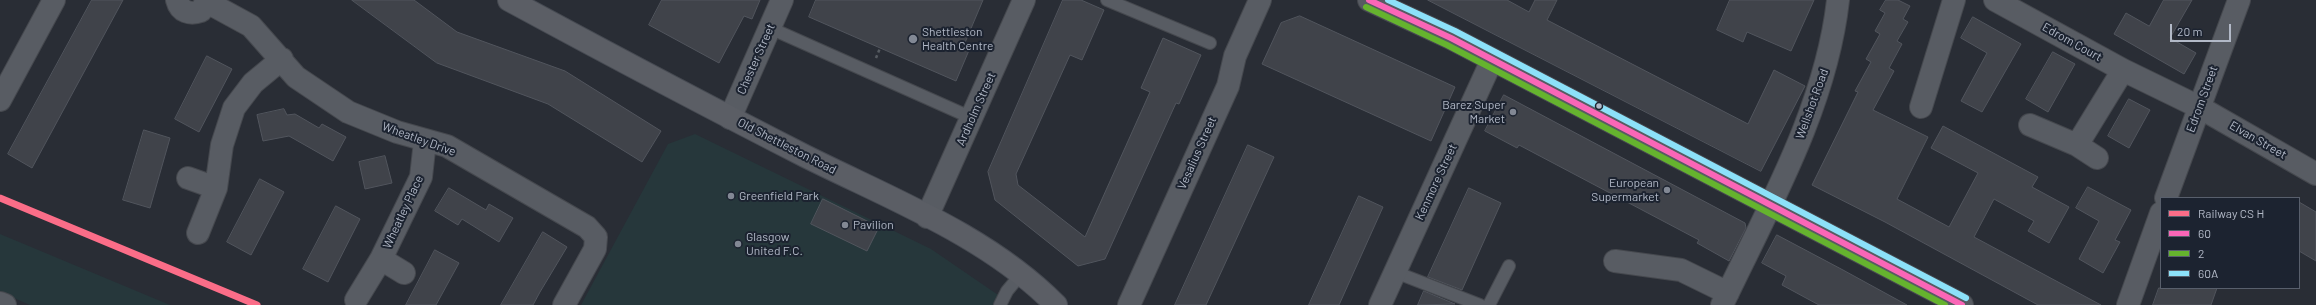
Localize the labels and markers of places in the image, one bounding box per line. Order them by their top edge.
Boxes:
place label: Shettleston Health Centre [922,25,994,53]
marker: Shettleston Health Centre [907,33,919,45]
place label: Barez Super Market [1442,98,1505,126]
unlabelled marker [1594,101,1604,111]
marker: Barez Super Market [1508,107,1518,117]
place label: European Supermarket [1591,176,1659,204]
marker: European Supermarket [1662,185,1672,195]
place label: Greenfield Park [739,189,819,203]
marker: Greenfield Park [726,191,736,201]
place label: Pavilion [853,218,894,232]
marker: Pavilion [840,220,850,230]
place label: Glasgow United F.C. [746,230,803,258]
marker: Glasgow United F.C. [733,239,743,249]

